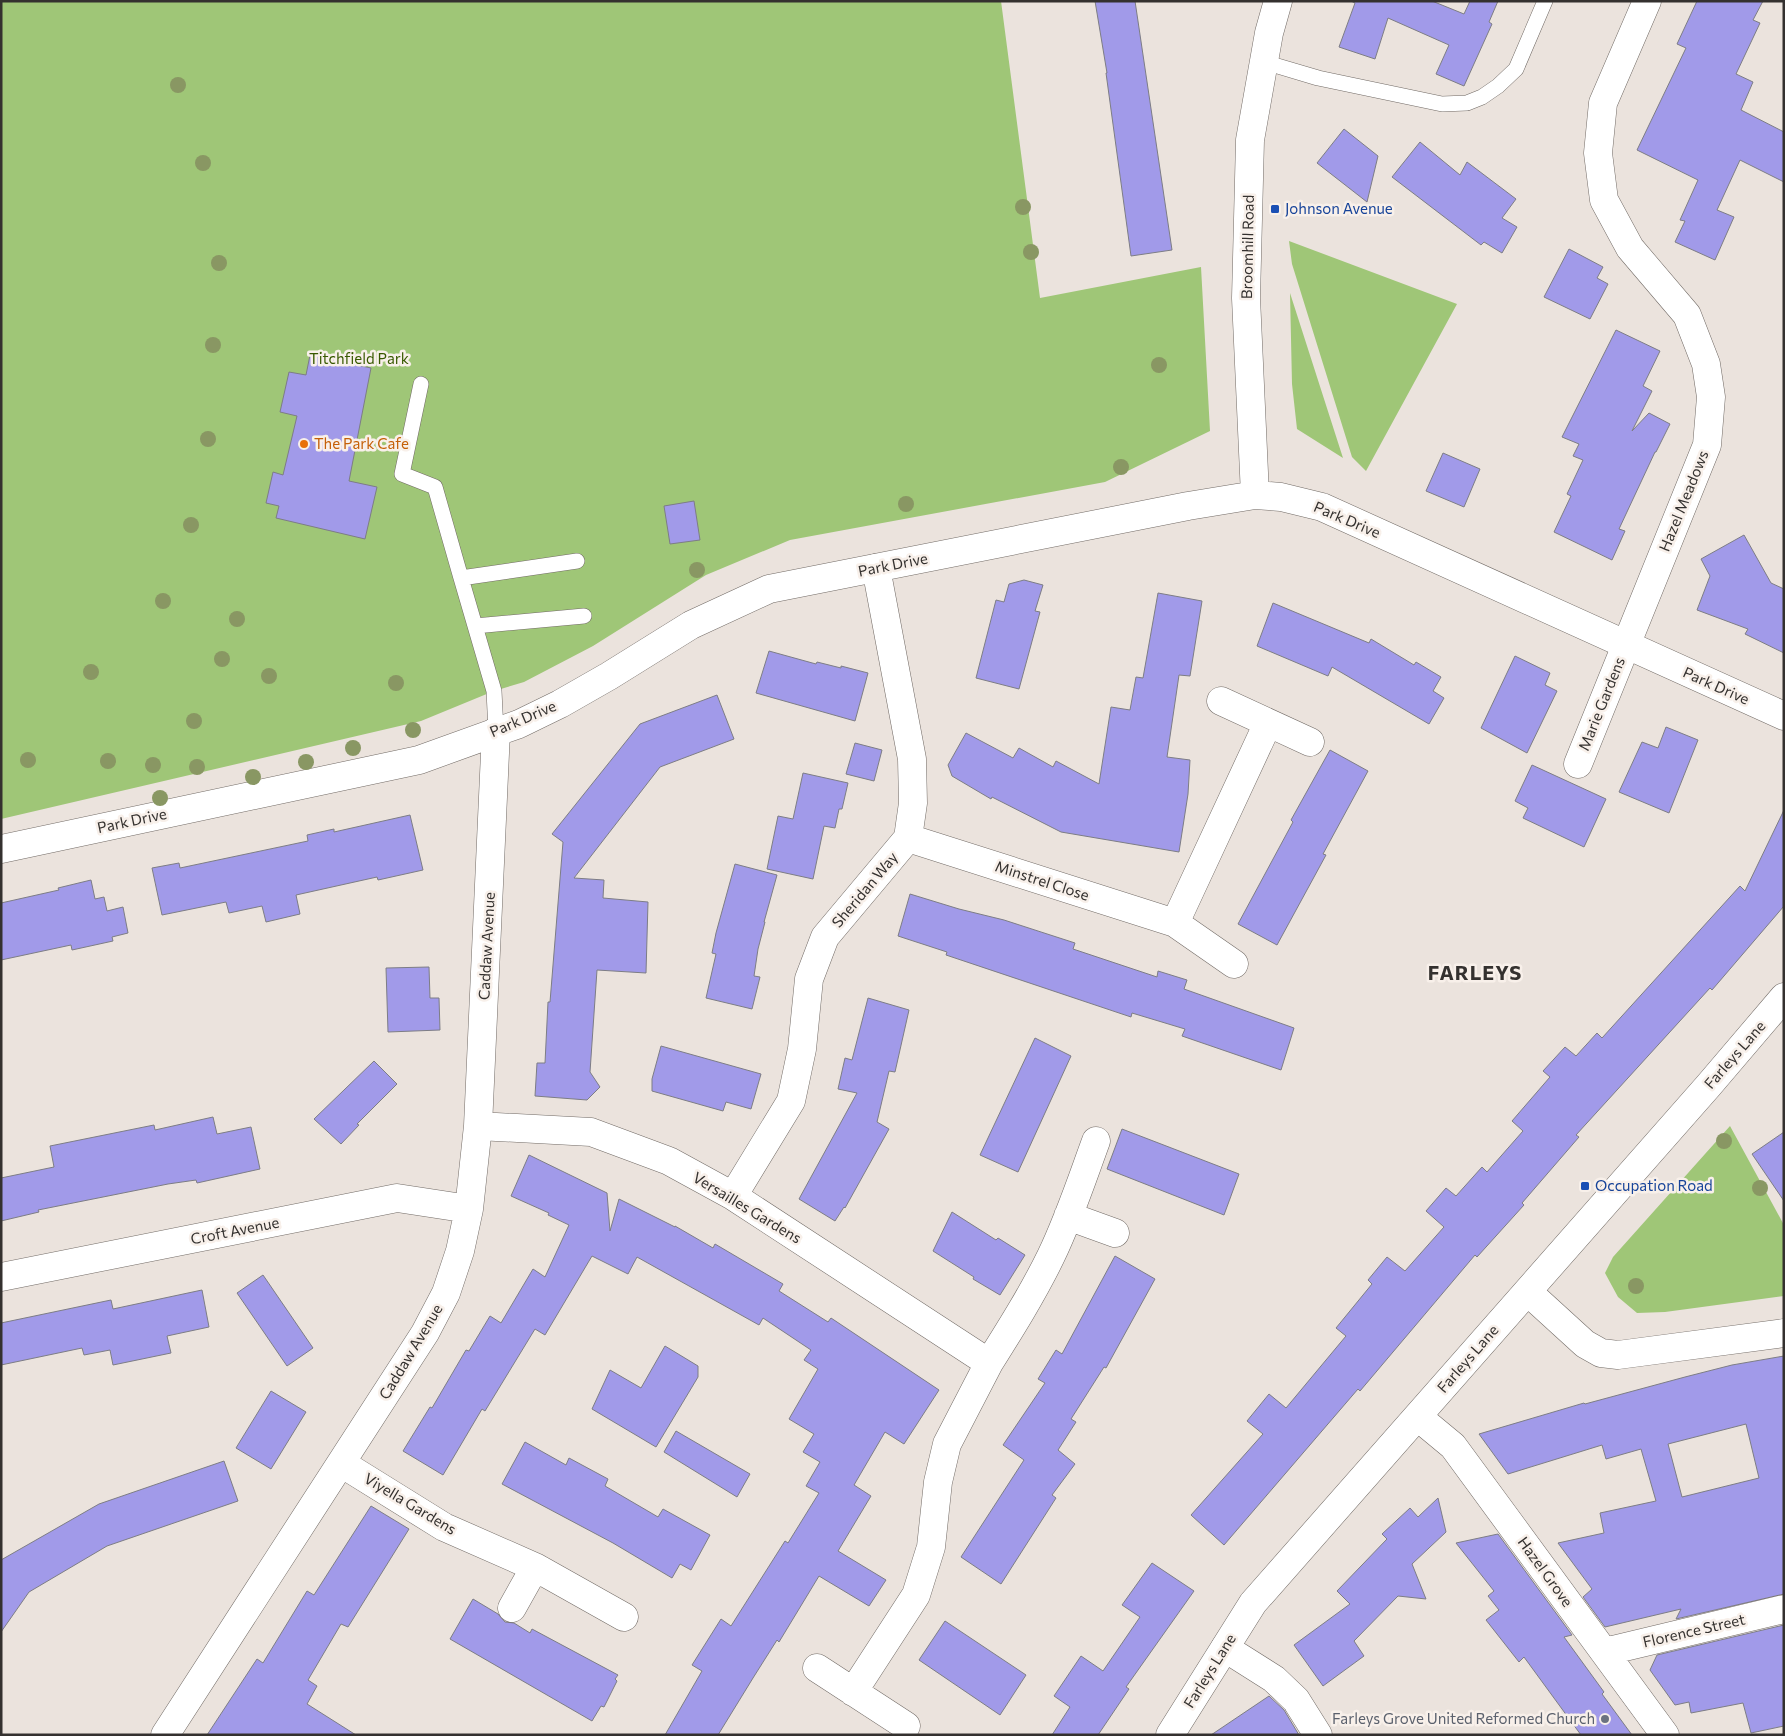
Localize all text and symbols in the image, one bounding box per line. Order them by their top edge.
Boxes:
street label: Broomhill Road [1237,195,1257,299]
place label: Johnson Avenue [1285,199,1393,217]
marker: Johnson Avenue [1269,203,1281,215]
park label: Titchfield Park [309,349,409,367]
place label: The Park Cafe [314,434,409,452]
marker: The Park Cafe [298,438,310,450]
street label: Hazel Meadows [1655,447,1712,554]
street label: Park Drive [1311,497,1383,541]
street label: Park Drive [856,548,929,580]
street label: Marie Gardens [1574,654,1628,753]
street label: Park Drive [1681,663,1752,708]
street label: Park Drive [487,696,559,740]
street label: Park Drive [95,804,168,836]
street label: Sheridan Way [827,848,901,931]
street label: Minstrel Close [993,856,1092,904]
street label: Caddaw Avenue [474,891,498,1000]
district label: FARLEYS [1428,960,1522,984]
street label: Farleys Lane [1700,1017,1769,1092]
street label: Versailles Gardens [690,1168,805,1247]
place label: Occupation Road [1595,1176,1713,1194]
marker: Occupation Road [1579,1180,1591,1192]
street label: Croft Avenue [189,1213,281,1247]
street label: Caddaw Avenue [375,1300,446,1402]
street label: Farleys Lane [1433,1321,1502,1396]
street label: Viyella Gardens [361,1469,460,1538]
street label: Hazel Grove [1514,1533,1577,1610]
street label: Florence Street [1641,1610,1747,1651]
street label: Farleys Lane [1179,1630,1239,1711]
place label: Farleys Grove United Reformed Church [1332,1709,1595,1727]
marker: Farleys Grove United Reformed Church [1599,1713,1611,1725]

